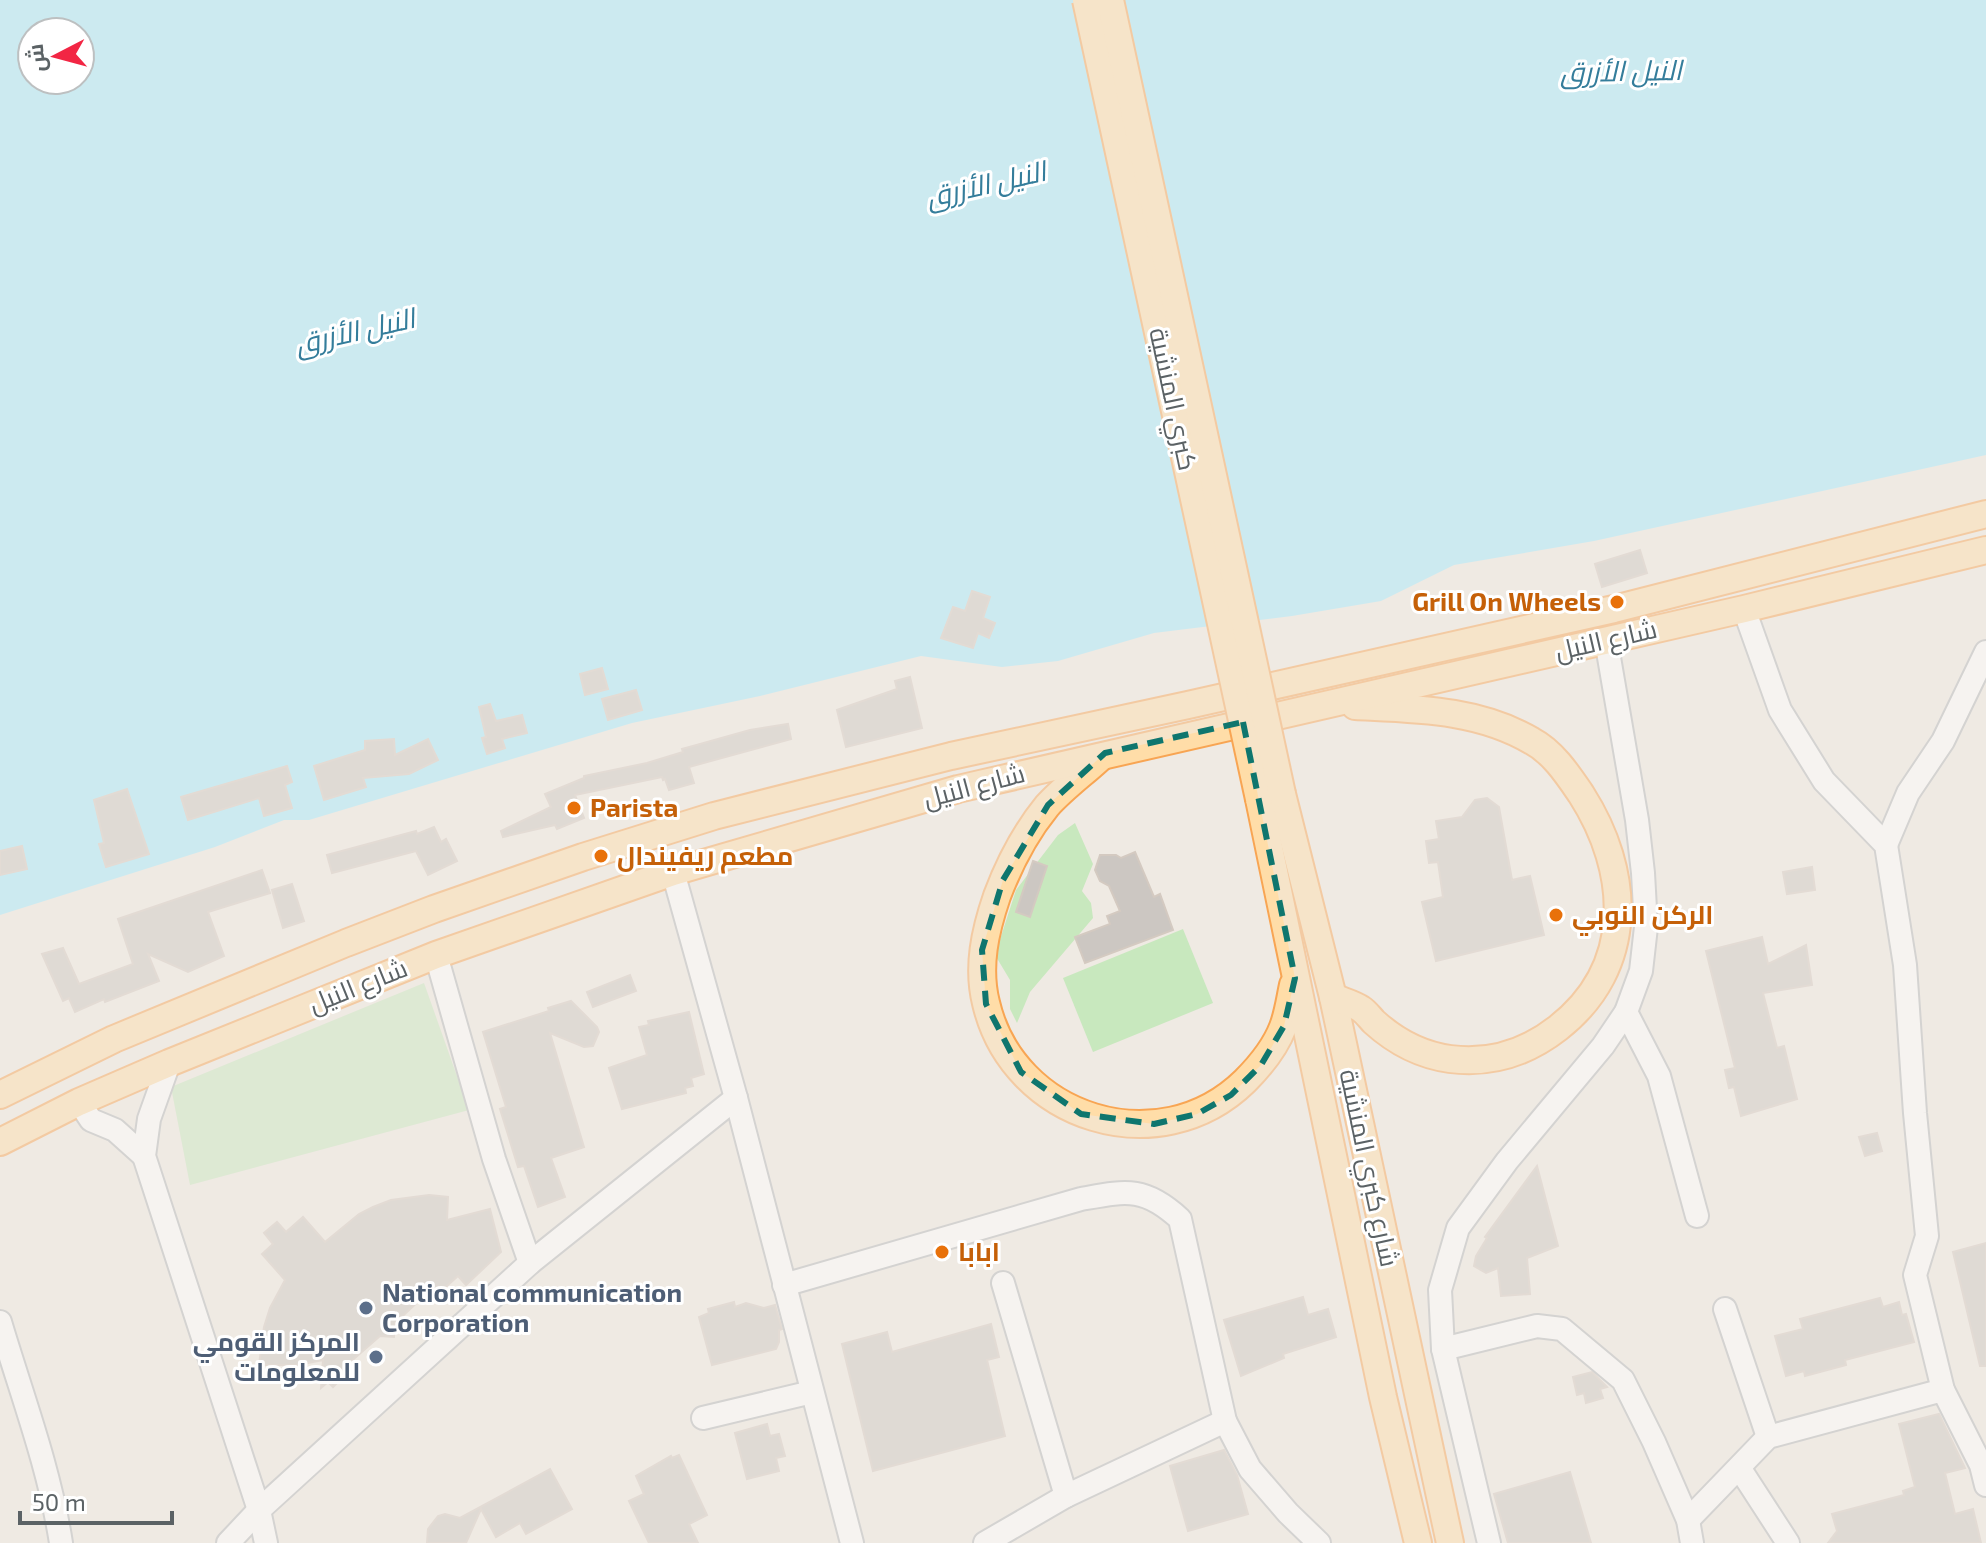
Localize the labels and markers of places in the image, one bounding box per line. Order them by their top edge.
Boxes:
place label: Grill On Wheels [1412,585,1601,616]
marker: Grill On Wheels [1608,593,1626,611]
place label: Parista [590,791,678,822]
marker: Parista [565,799,583,817]
place label: مطعم ريفيندال [617,839,794,874]
marker: مطعم ريفيندال [592,847,610,865]
place label: الركن النوبي [1572,898,1714,936]
marker: الركن النوبي [1547,906,1565,924]
place label: ابابا [958,1235,1000,1267]
marker: ابابا [933,1243,951,1261]
place label: National communication Corporation [382,1276,682,1337]
marker: National communication Corporation [357,1299,375,1317]
place label: المركز القومي للمعلومات [193,1325,360,1387]
marker: المركز القومي للمعلومات [367,1348,385,1366]

